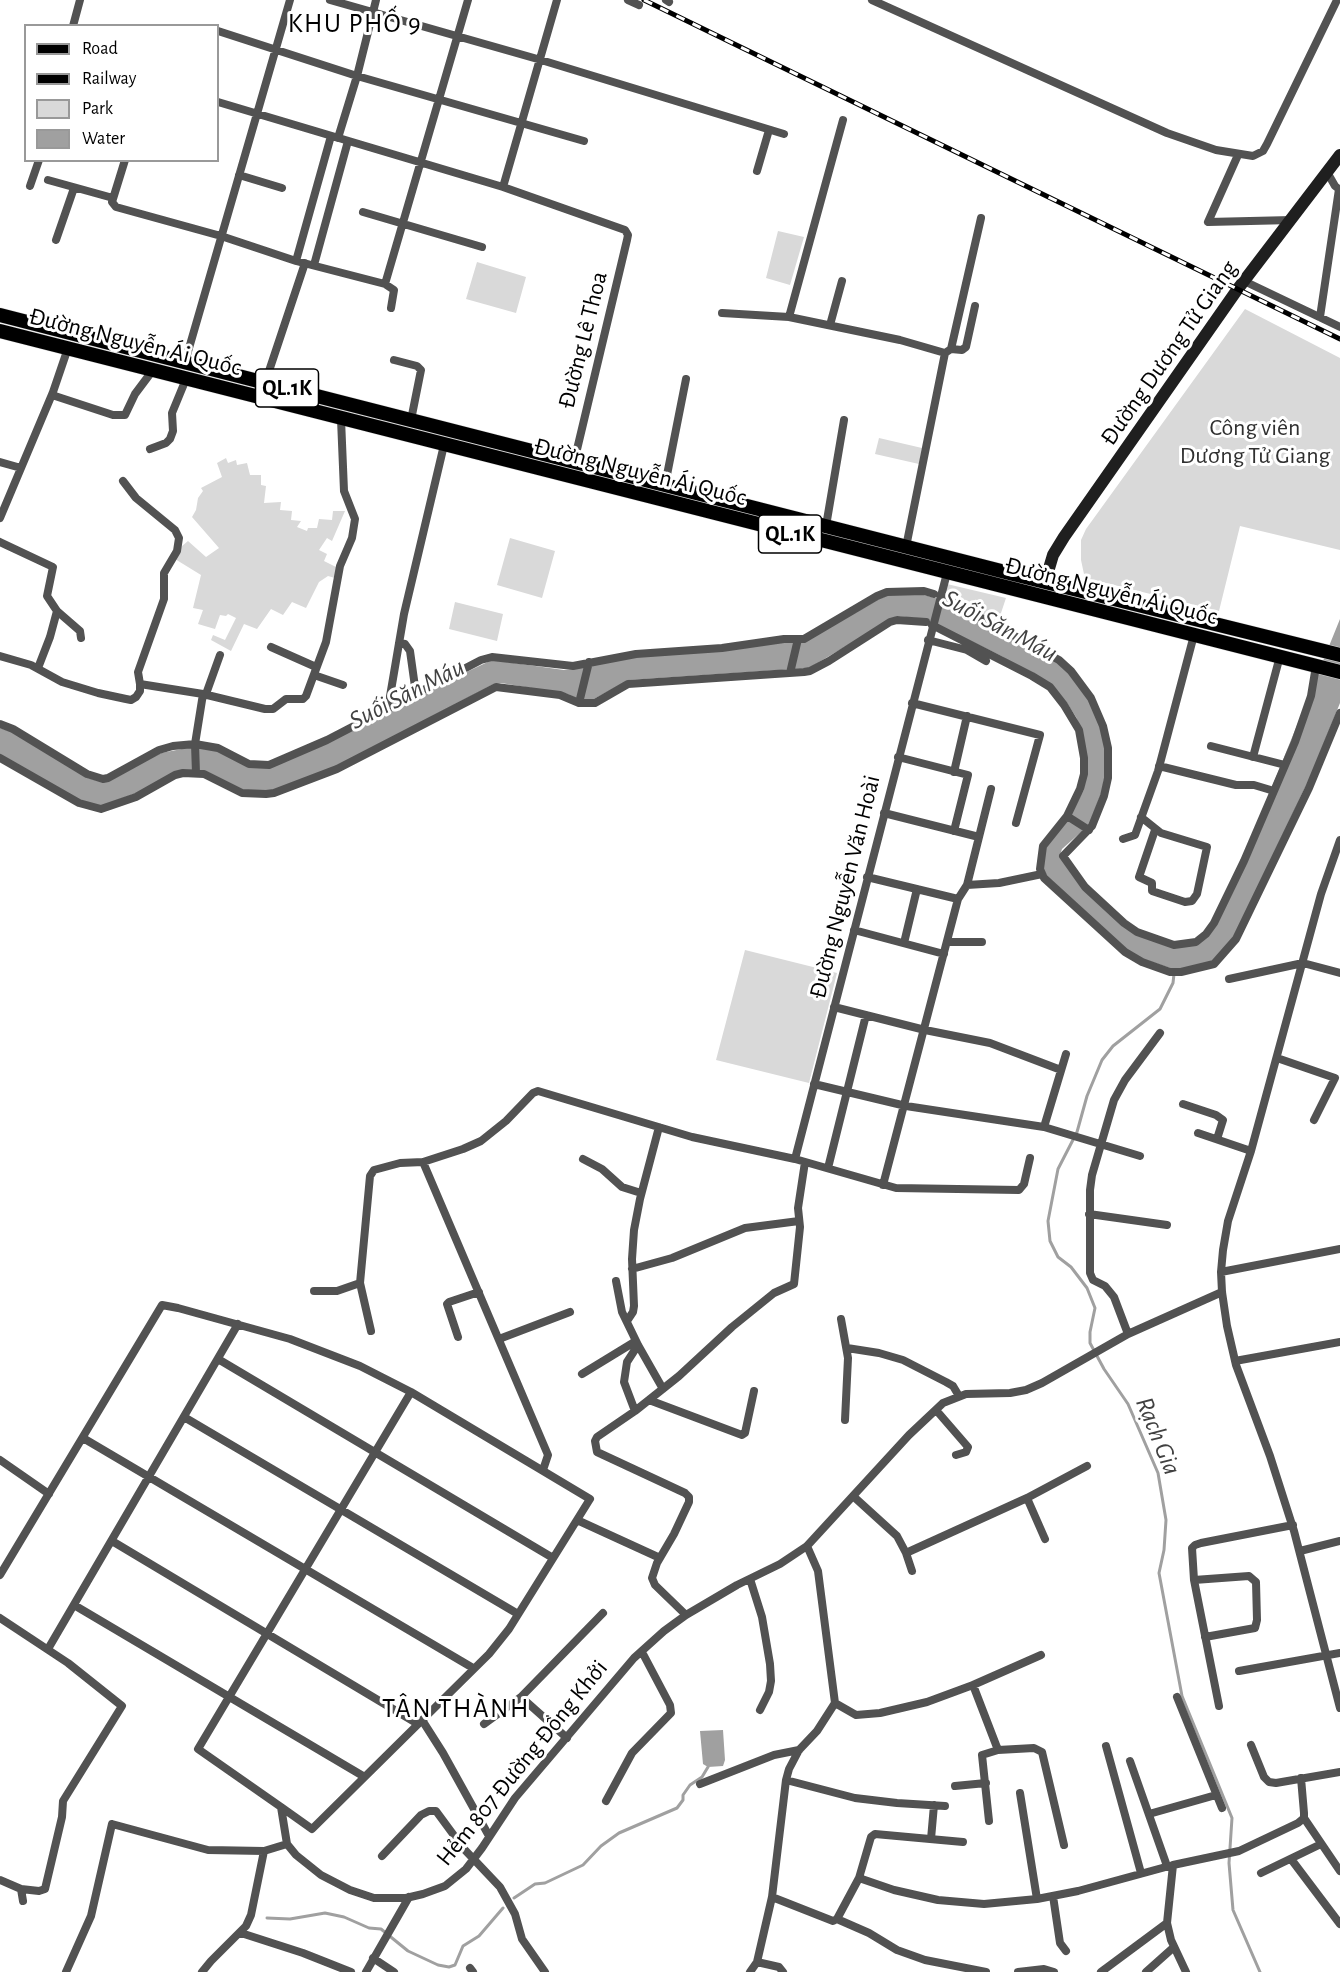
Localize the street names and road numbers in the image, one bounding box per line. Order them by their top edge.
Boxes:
street label: Đường Dương Tử Giang [1094,255,1244,451]
street label: Đường Lê Thoa [552,268,614,412]
street label: Đường Nguyễn Ái Quốc [26,302,244,382]
road number: QL.1K [256,369,318,407]
street label: Đường Nguyễn Ái Quốc [531,432,749,512]
road number: QL.1K [758,515,822,553]
street label: Đường Nguyễn Ái Quốc [1002,551,1220,631]
street label: Đường Nguyễn Văn Hoài [803,772,887,1002]
street label: Hẻm 807 Đường Đồng Khởi [430,1654,614,1872]

